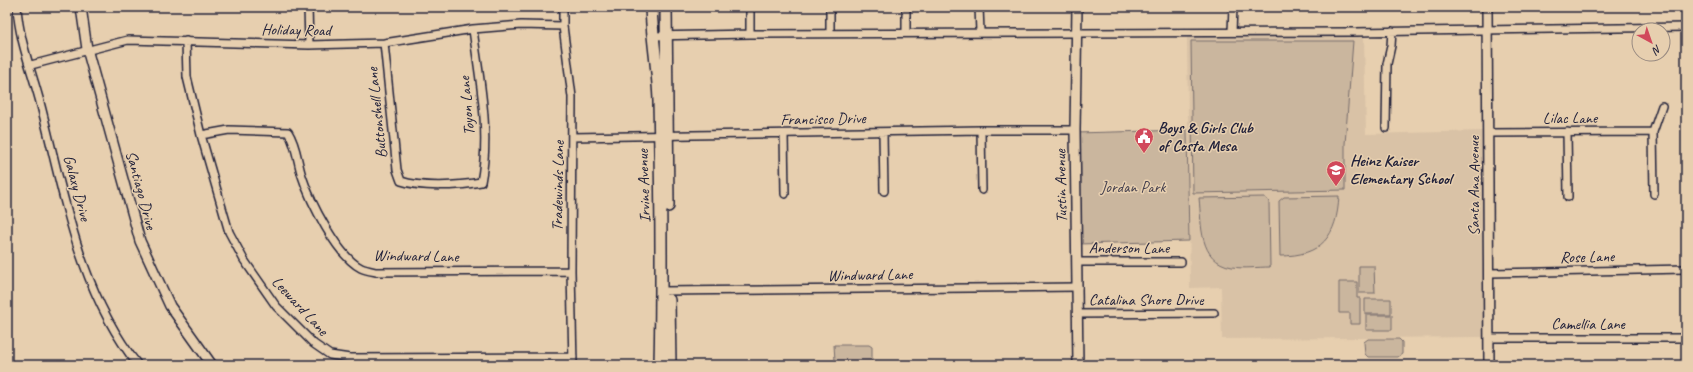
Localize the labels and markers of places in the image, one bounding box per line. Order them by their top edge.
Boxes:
place label: Boys & Girls Club of Costa Mesa [1158,118,1254,156]
public building icon: Boys & Girls Club of Costa Mesa [1133,126,1155,154]
place label: Heinz Kaiser Elementary School [1350,151,1455,189]
school or university icon: Heinz Kaiser Elementary School [1325,159,1347,187]

